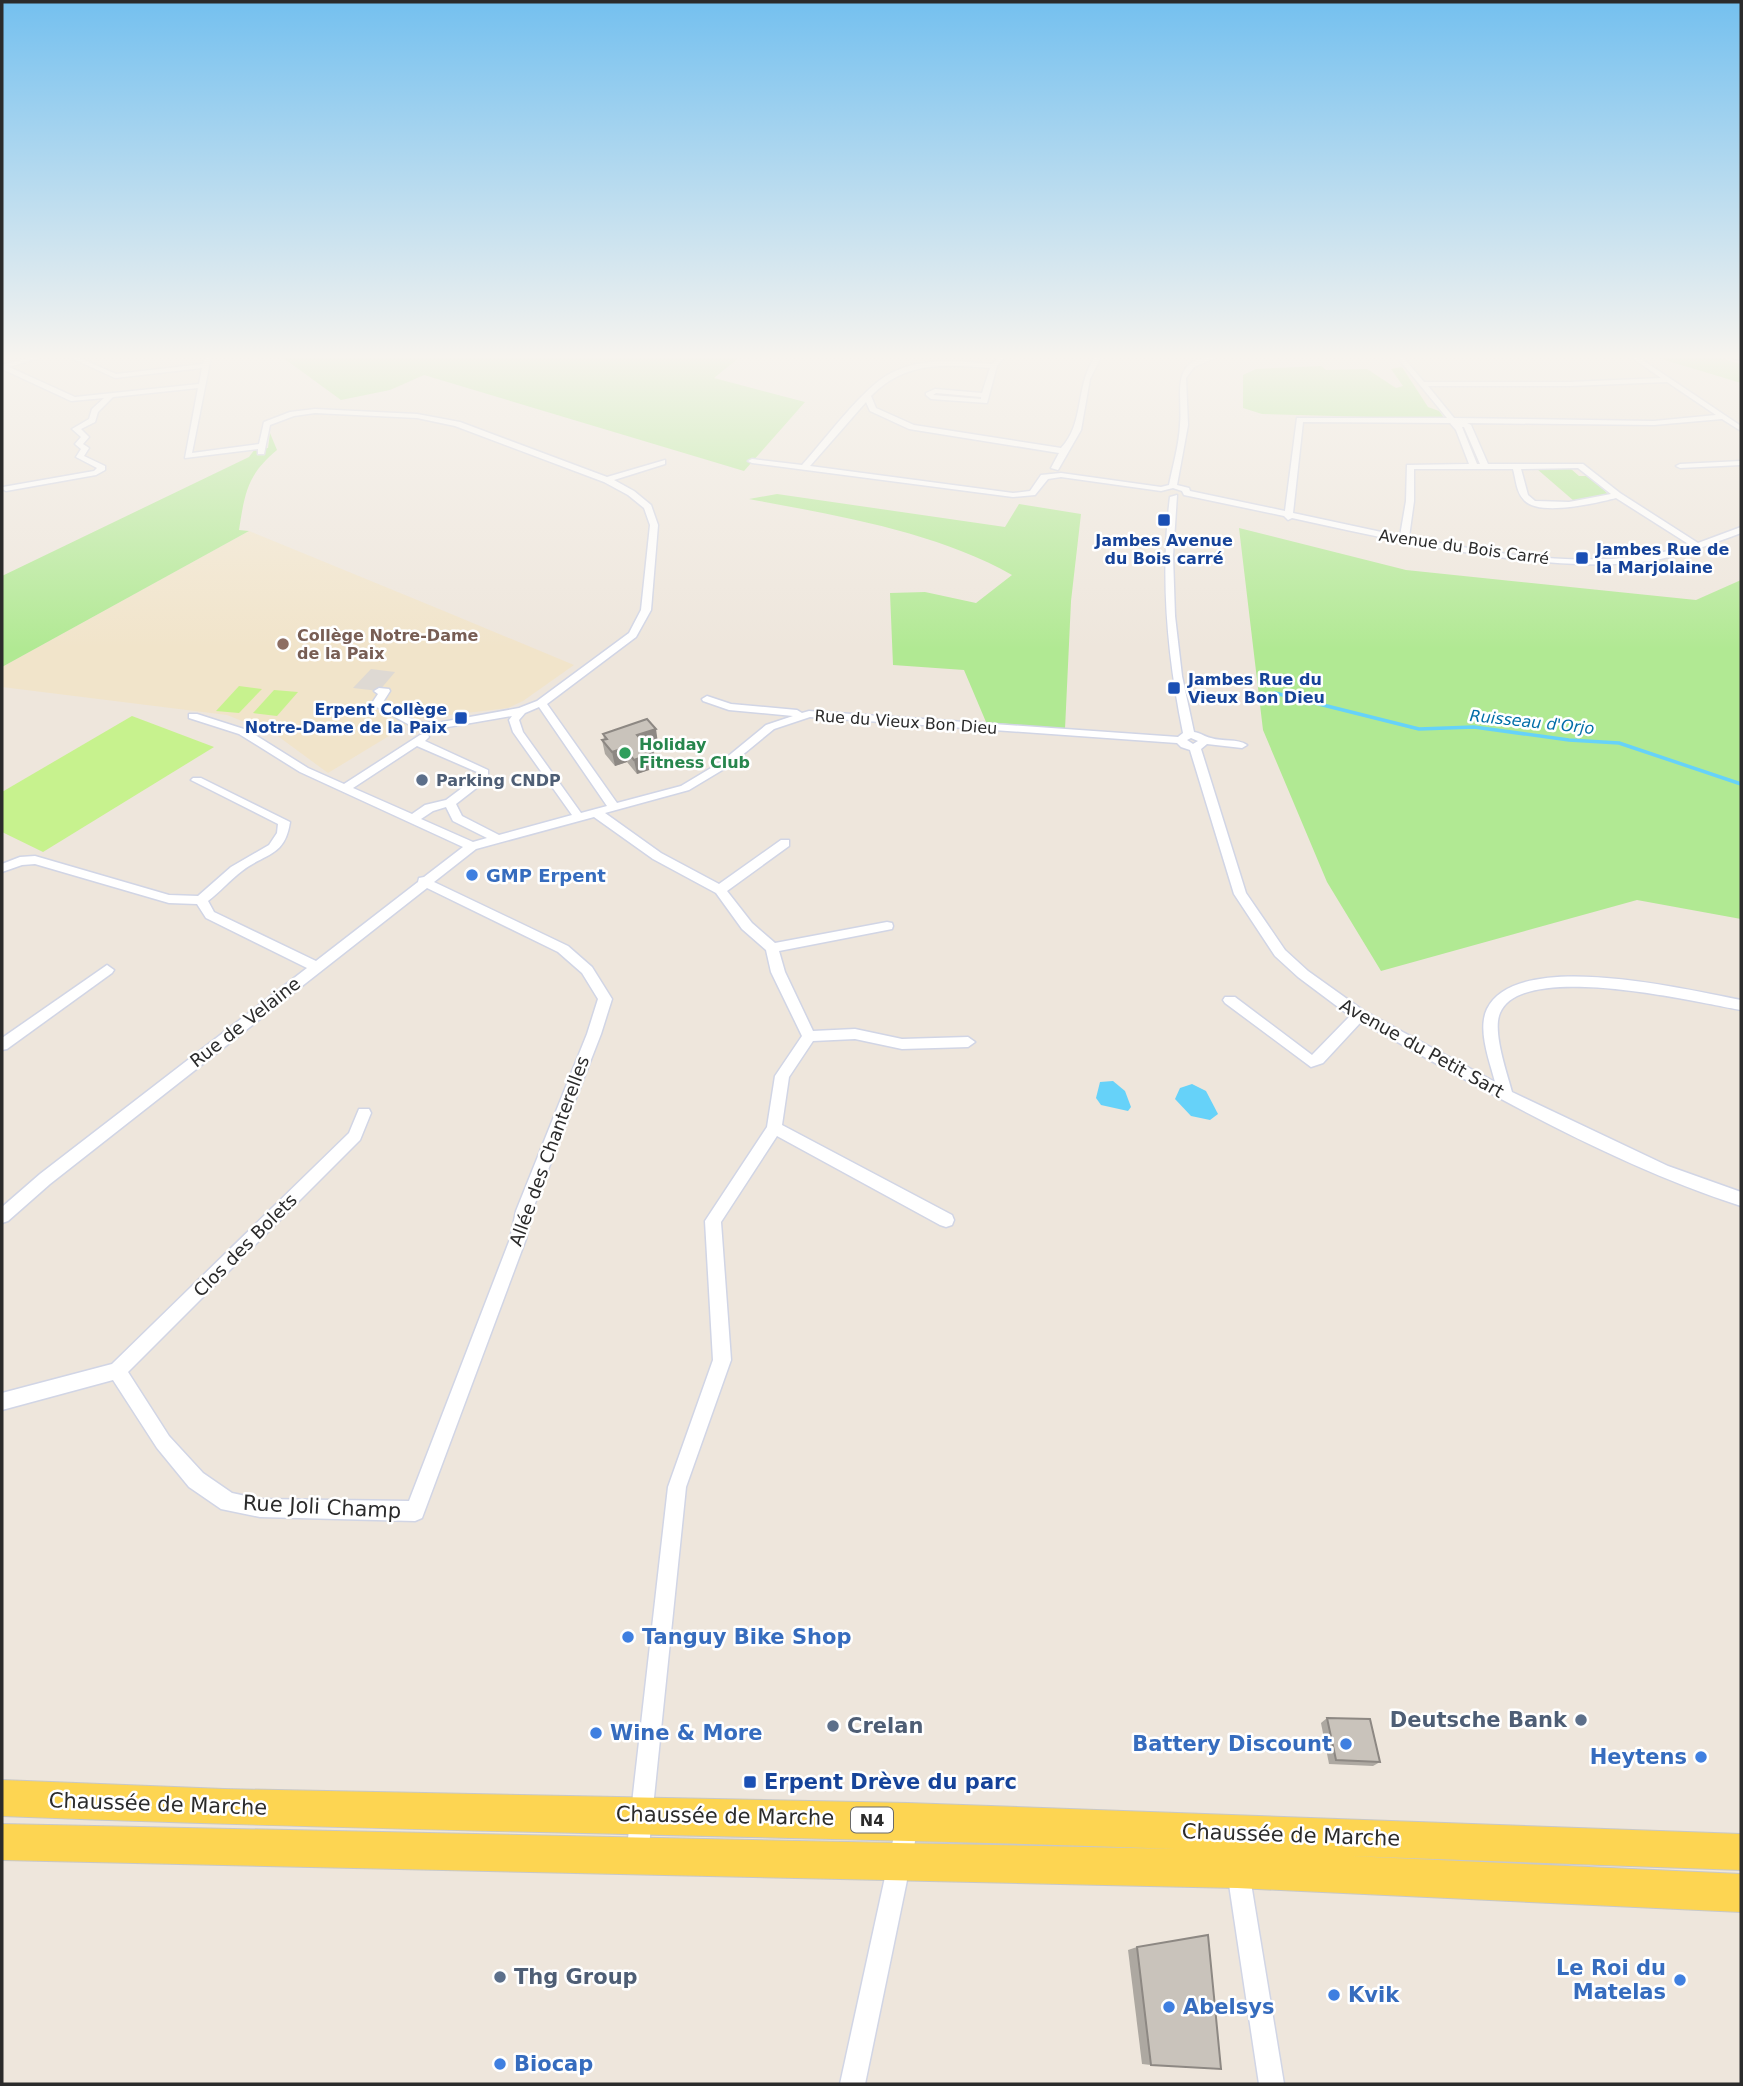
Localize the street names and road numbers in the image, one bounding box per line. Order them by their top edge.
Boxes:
street label: Avenue du Bois Carré [1378,526,1550,568]
street label: Rue du Vieux Bon Dieu [814,706,998,738]
street label: Rue de Velaine [186,973,304,1071]
street label: Avenue du Petit Sart [1336,994,1508,1102]
street label: Allée des Chanterelles [505,1053,593,1249]
street label: Clos des Bolets [189,1189,301,1301]
street label: Rue Joli Champ [242,1491,402,1523]
street label: Chaussée de Marche [48,1788,268,1820]
street label: Chaussée de Marche [616,1802,834,1830]
road number: N4 [851,1808,893,1832]
street label: Chaussée de Marche [1181,1819,1401,1851]

